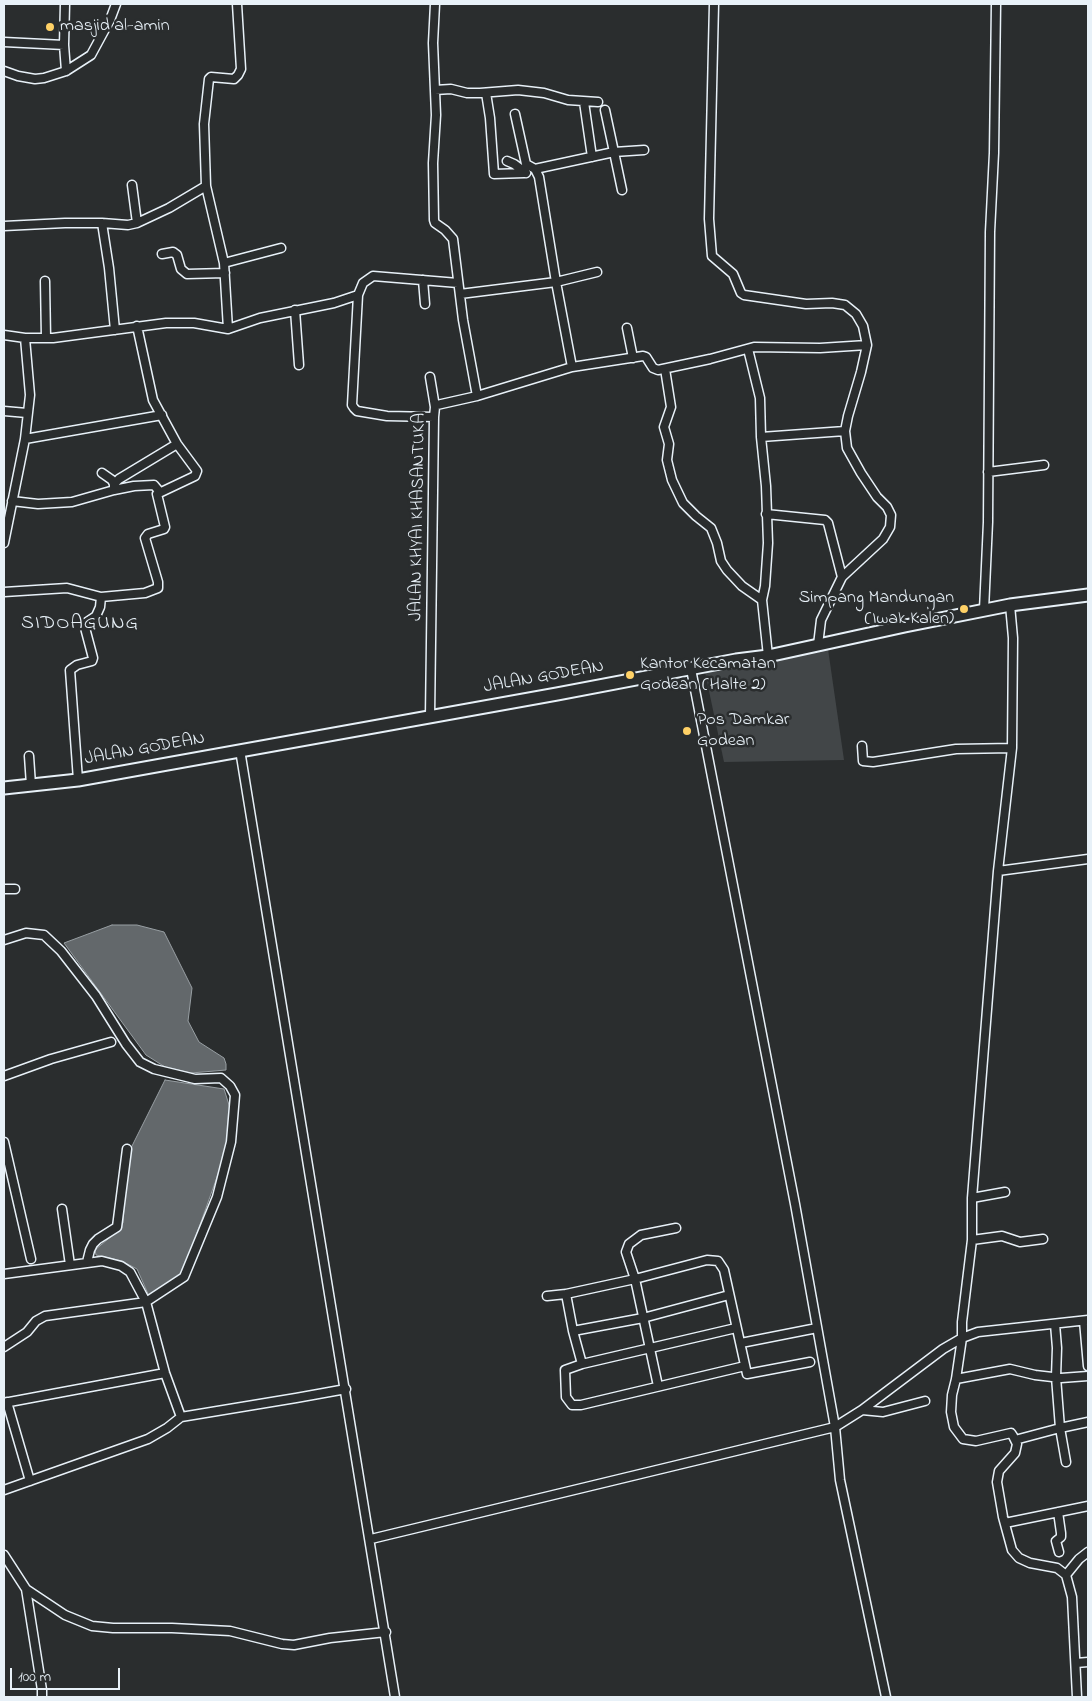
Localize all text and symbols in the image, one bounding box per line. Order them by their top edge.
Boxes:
place label: masjid al-amin [60,16,170,38]
marker: masjid al-amin [44,21,56,33]
street label: JALAN KHYAI KHASANTUKA [406,413,432,621]
place label: Simpang Mandungan (Iwak Kalen) [799,588,954,630]
marker: Simpang Mandungan (Iwak Kalen) [958,603,970,615]
district label: SIDOAGUNG [20,613,140,637]
place label: Kantor Kecamatan Godean (Halte 2) [640,654,776,696]
street label: JALAN GODEAN [482,657,606,699]
marker: Kantor Kecamatan Godean (Halte 2) [624,669,636,681]
place label: Pos Damkar Godean [697,710,789,752]
marker: Pos Damkar Godean [681,725,693,737]
street label: JALAN GODEAN [83,729,207,771]
scale bar [12,1658,122,1690]
text: 100 m [18,1666,51,1688]

